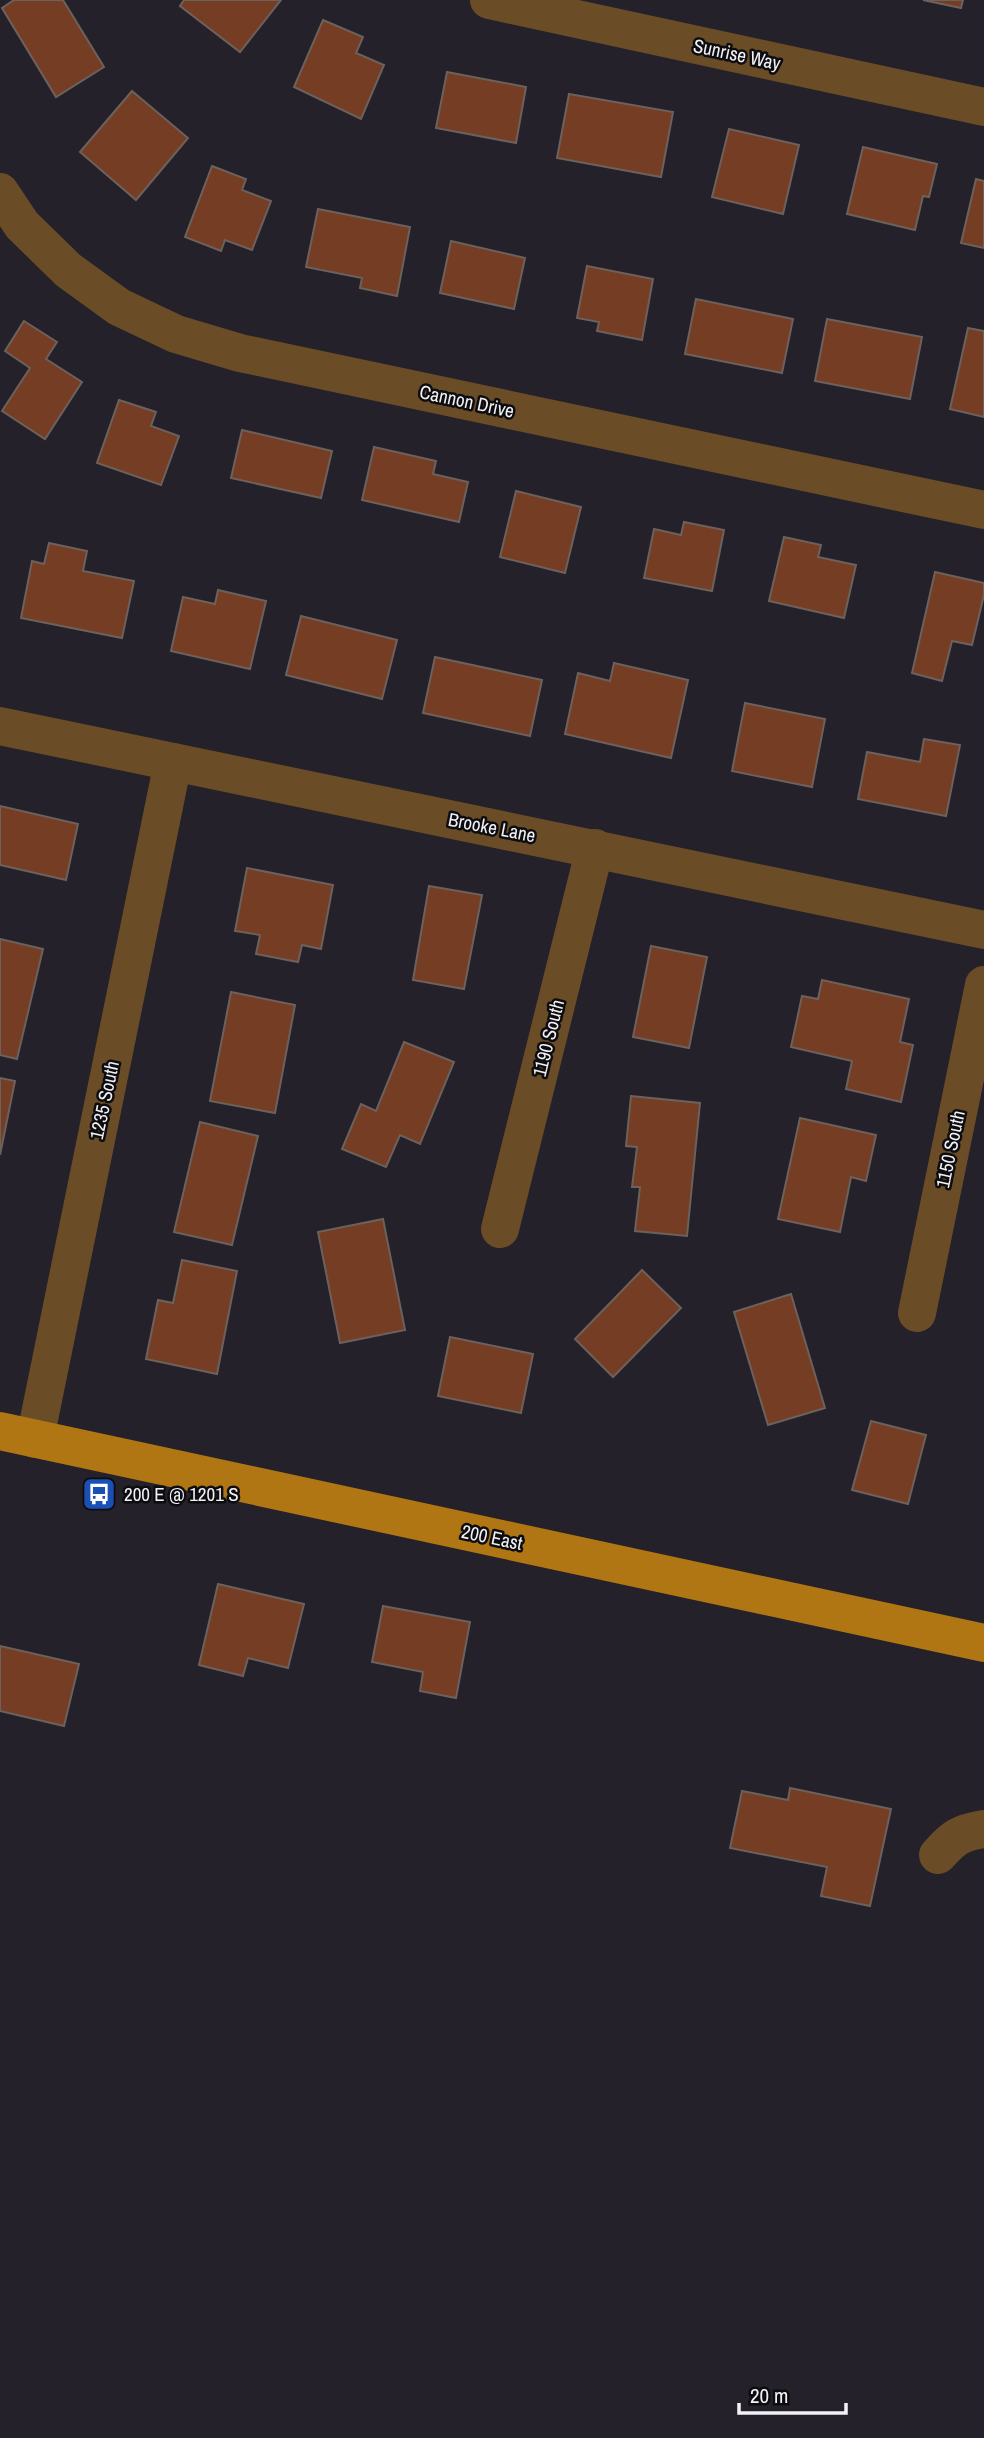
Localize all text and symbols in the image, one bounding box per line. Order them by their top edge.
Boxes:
street label: Sunrise Way [691,32,783,76]
street label: Cannon Drive [417,378,517,424]
street label: Brooke Lane [446,806,538,848]
street label: 1190 South [526,997,570,1079]
street label: 1235 South [83,1058,125,1142]
street label: 1150 South [929,1108,971,1190]
bus stop icon: 200 E @ 1201 S [80,1475,118,1513]
place label: 200 E @ 1201 S [124,1481,239,1507]
street label: 200 East [459,1518,525,1556]
scale bar [739,2372,846,2416]
text: 20 m [750,2381,788,2410]

